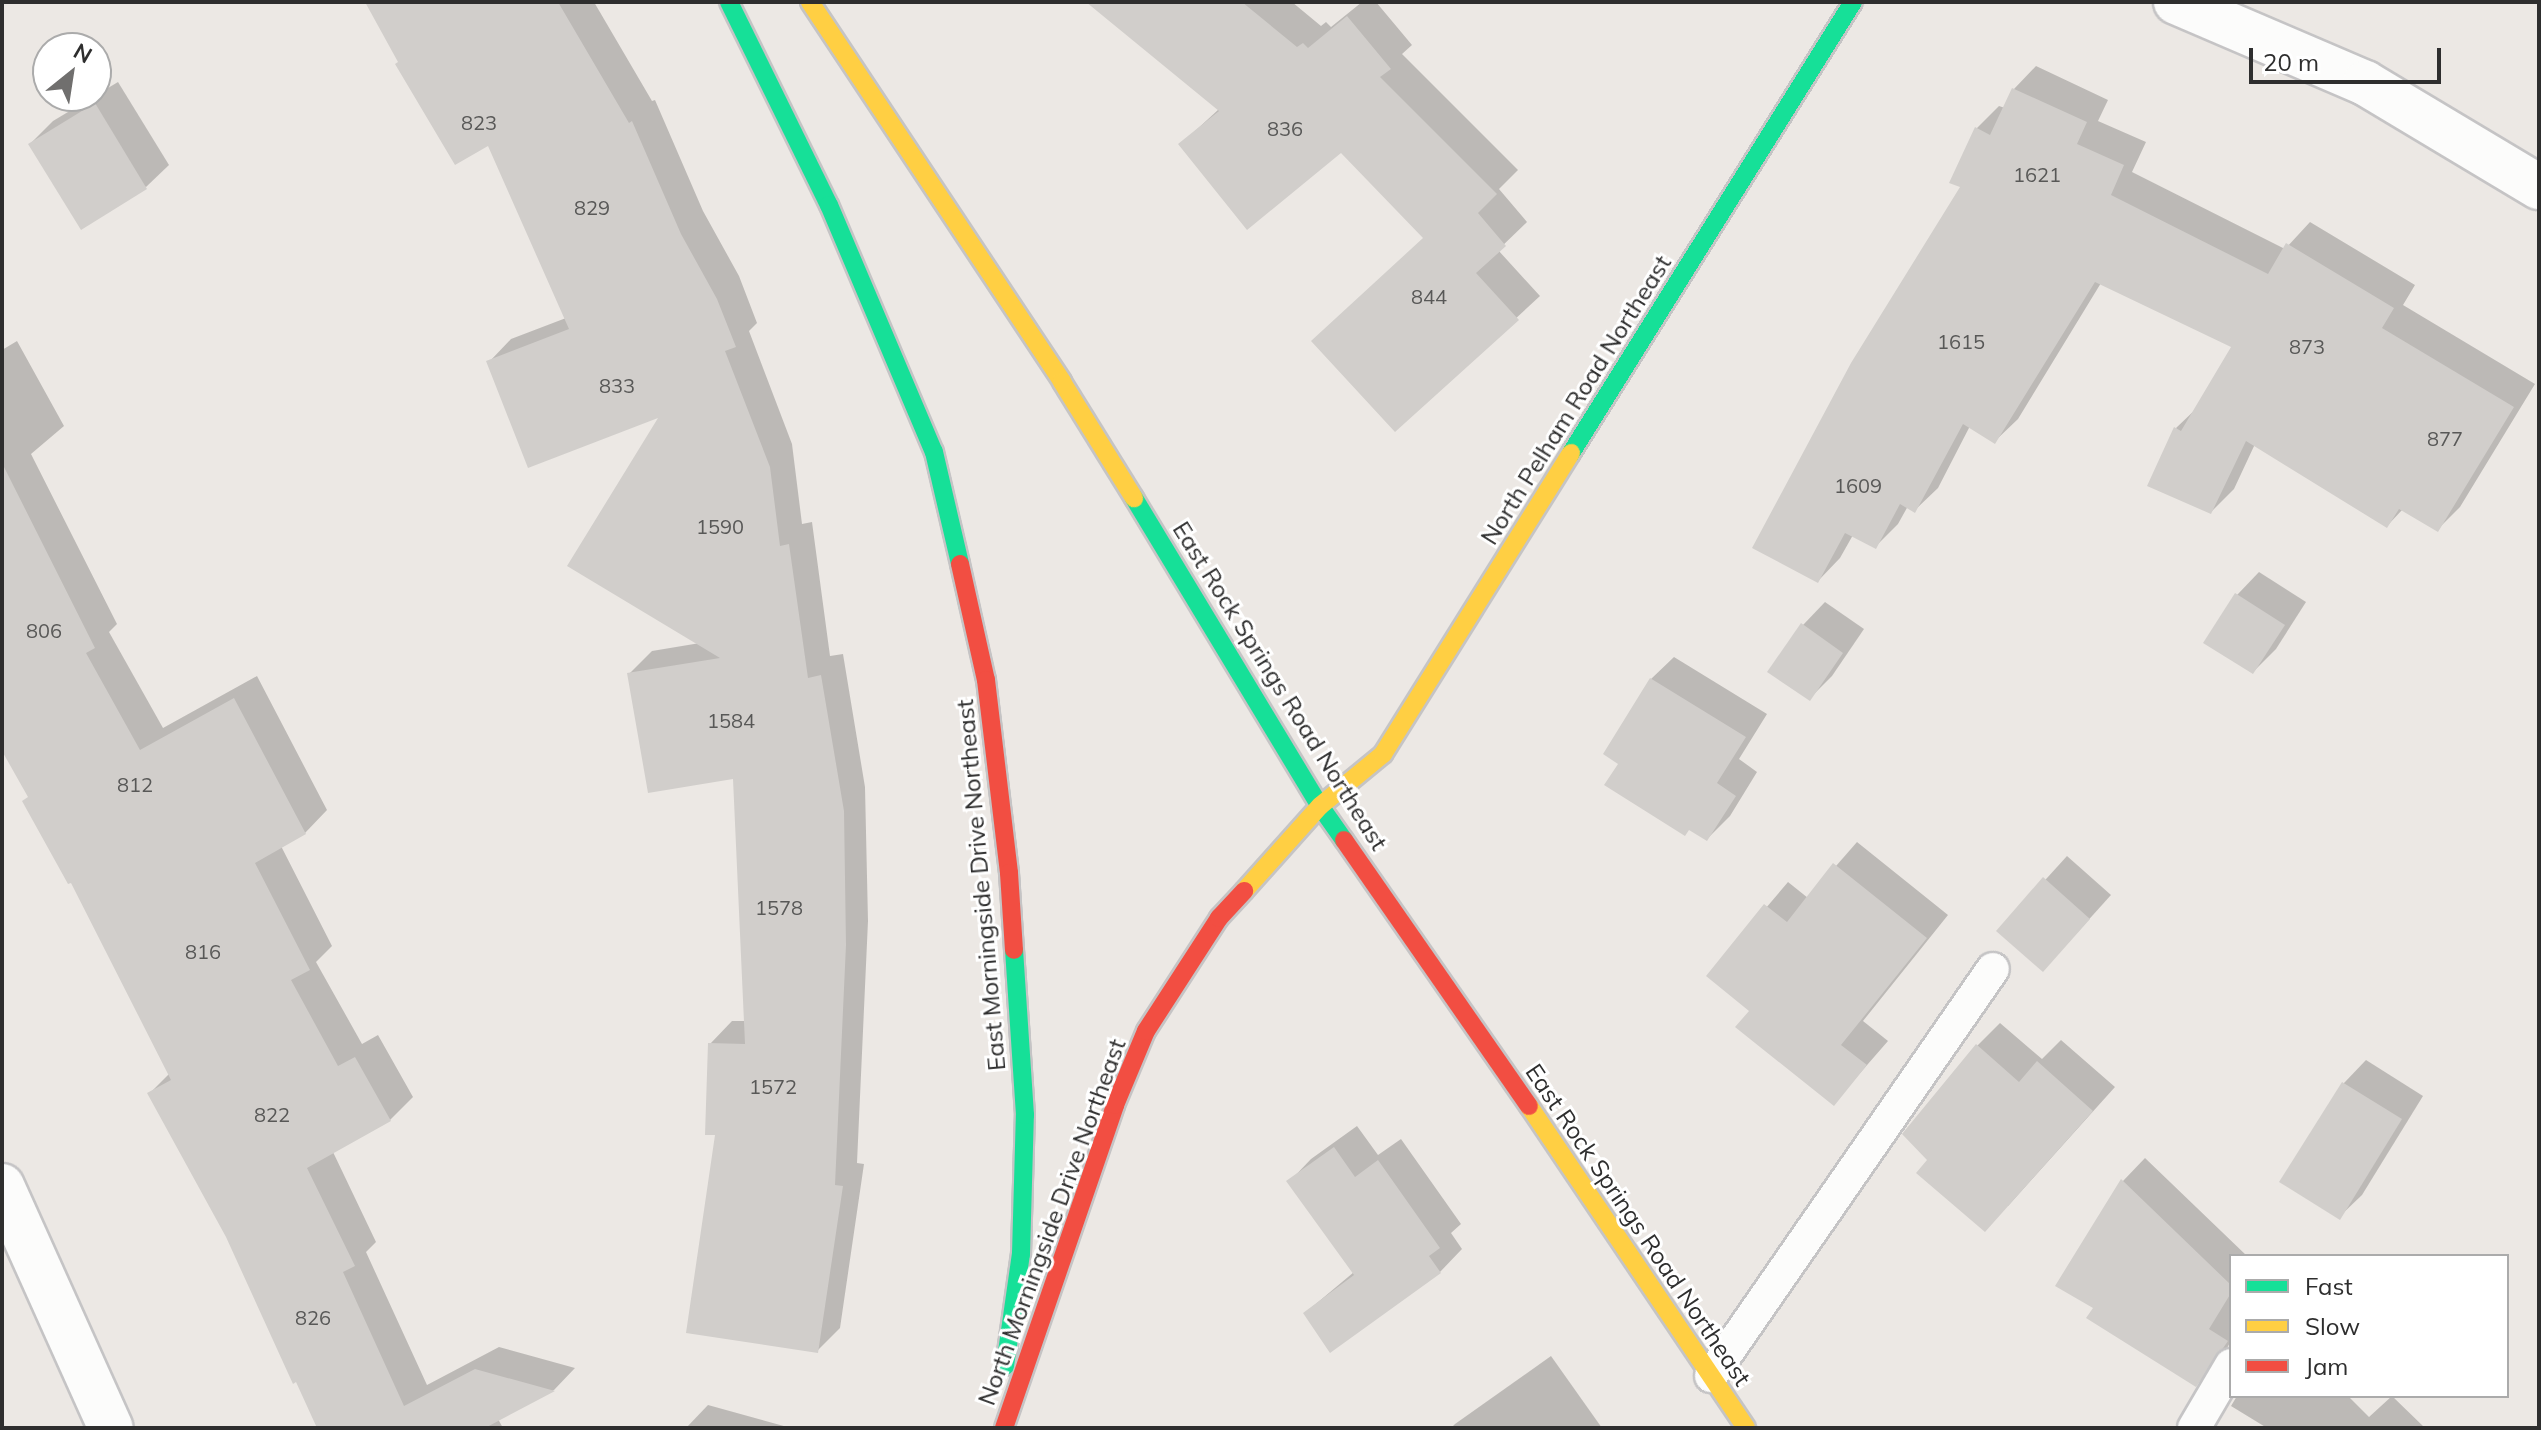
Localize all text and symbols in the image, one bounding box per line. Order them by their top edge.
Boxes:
north arrow [32,32,112,112]
scale bar [2253,32,2445,82]
text: N [69,37,97,69]
text: 20 m [2263,47,2319,77]
house number: 823 [461,110,497,134]
house number: 836 [1267,116,1303,140]
house number: 1621 [2013,162,2061,186]
house number: 829 [574,195,610,219]
street label: North Pelham Road Northeast [1475,250,1677,550]
house number: 844 [1411,284,1447,308]
house number: 1615 [1937,329,1985,353]
house number: 873 [2289,334,2325,358]
house number: 833 [599,373,635,397]
house number: 877 [2427,426,2463,450]
house number: 1609 [1834,473,1882,497]
house number: 1590 [696,514,744,538]
street label: East Rock Springs Road Northeast [1167,516,1393,856]
house number: 806 [26,618,62,642]
street label: East Morningside Drive Northeast [950,698,1012,1072]
house number: 1584 [707,708,755,732]
house number: 812 [117,772,153,796]
house number: 1578 [755,895,803,919]
house number: 816 [185,939,221,963]
street label: North Morningside Drive Northeast [972,1035,1132,1409]
street label: East Rock Springs Road Northeast [1519,1059,1757,1391]
house number: 1572 [749,1074,797,1098]
house number: 822 [254,1102,290,1126]
legend [2229,1254,2509,1398]
text: Fast [2305,1271,2353,1301]
house number: 826 [295,1305,331,1329]
text: Slow [2305,1311,2360,1341]
text: Jam [2305,1351,2348,1381]

